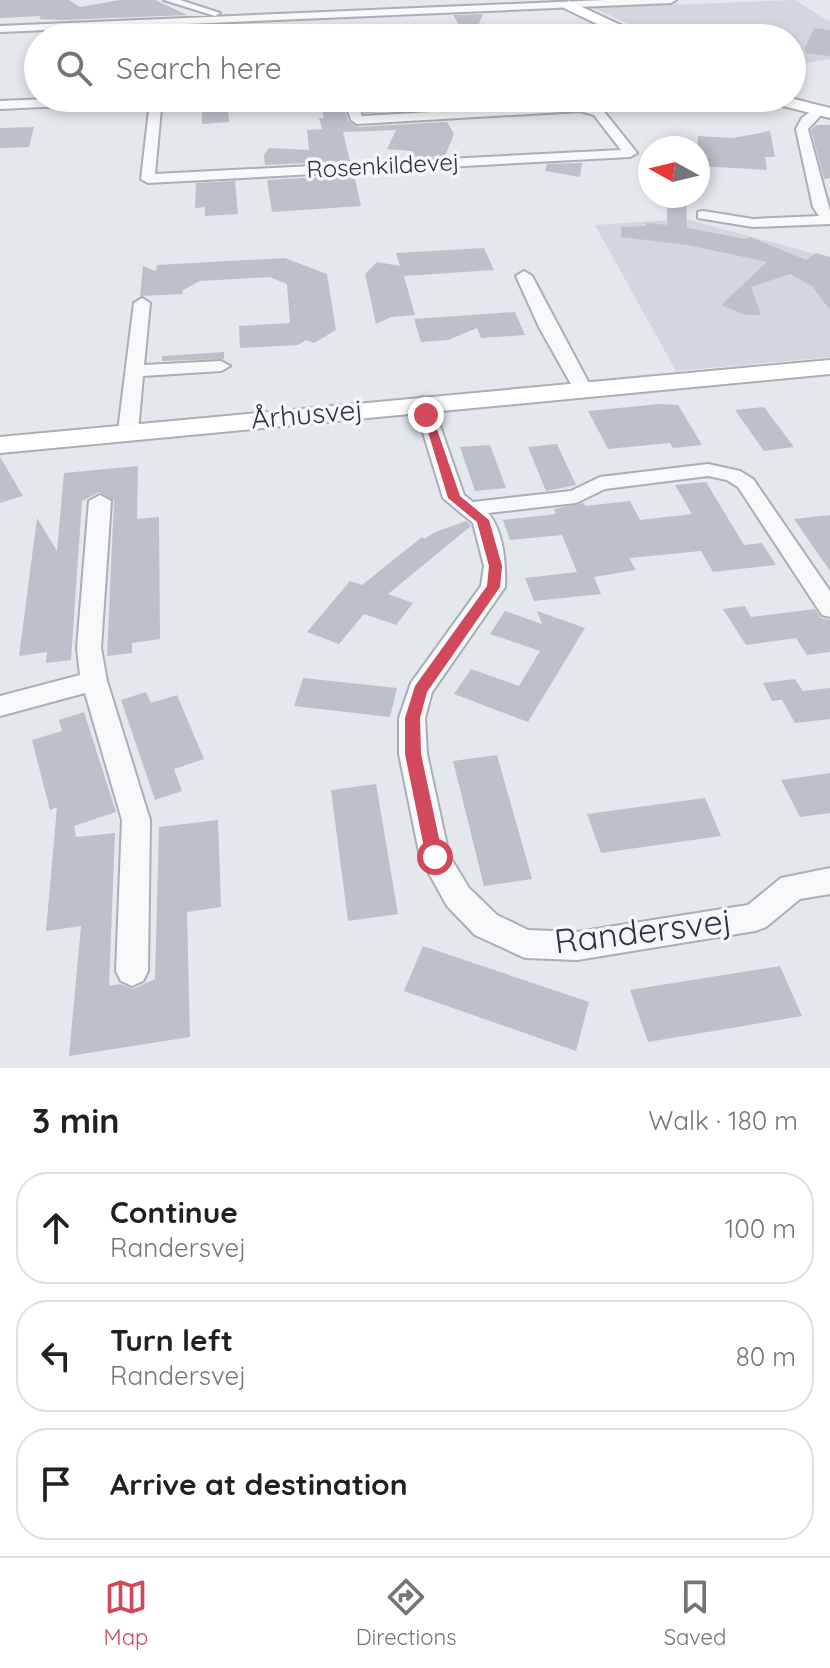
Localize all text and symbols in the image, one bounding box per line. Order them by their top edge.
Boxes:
search box [24,24,806,112]
icon: search [52,46,96,90]
text: Search here [116,49,282,87]
north arrow [638,136,710,208]
street label: Rosenkildevej [306,146,460,184]
street label: Århusvej [250,391,364,436]
route end [408,397,444,433]
route start [417,839,453,875]
street label: Randersvej [552,898,734,963]
text: 3 min [32,1099,119,1142]
text: Walk · 180 m [648,1104,798,1137]
text: Continue [110,1193,238,1231]
icon: ahead [34,1206,78,1250]
text: 100 m [725,1212,796,1245]
text: Randersvej [110,1231,246,1264]
text: Turn left [110,1321,233,1359]
icon: left [34,1334,78,1378]
text: 80 m [736,1340,796,1373]
text: Randersvej [110,1359,246,1392]
icon: arrive [34,1462,78,1506]
text: Arrive at destination [110,1465,408,1503]
tab: Map [104,1575,148,1651]
tab: Directions [356,1575,456,1651]
tab: Saved [664,1575,726,1651]

